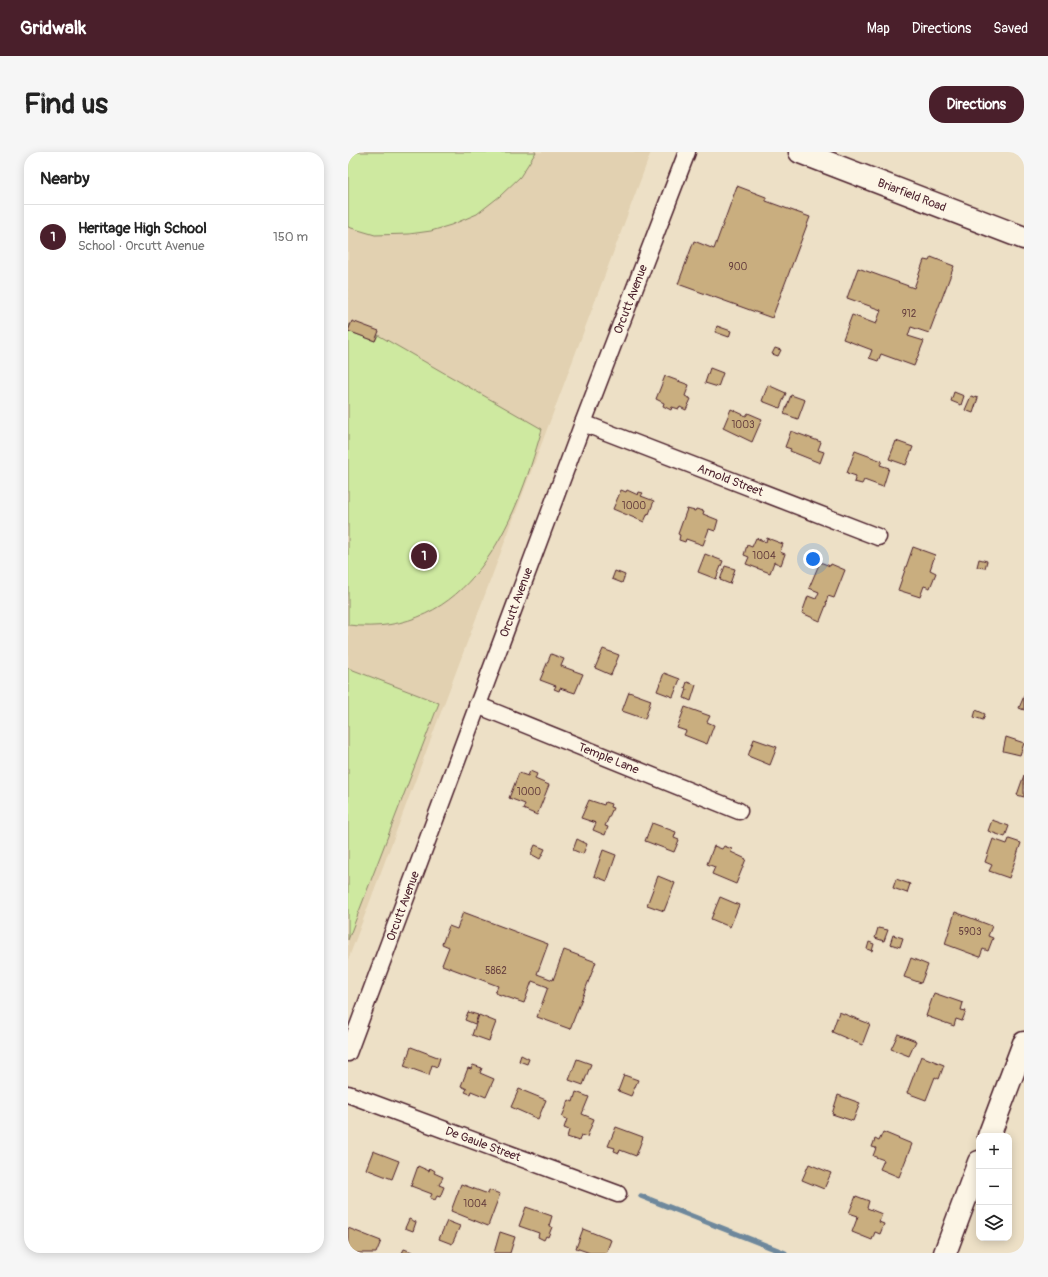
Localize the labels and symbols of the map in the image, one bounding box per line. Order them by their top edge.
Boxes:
street label: Briarfield Road [875,176,948,215]
house number: 900 [729,261,748,273]
street label: Orcutt Avenue [611,262,651,336]
house number: 912 [902,308,917,320]
house number: 1003 [731,419,755,431]
street label: Arnold Street [695,461,765,500]
house number: 1000 [622,500,646,512]
pin: 1 [411,541,437,571]
your location [803,549,823,569]
house number: 1004 [752,550,776,562]
street label: Orcutt Avenue [497,565,536,639]
street label: Temple Lane [576,740,641,778]
house number: 1000 [517,786,541,798]
street label: Orcutt Avenue [384,869,423,943]
house number: 5903 [959,926,982,938]
house number: 5862 [485,965,507,977]
street label: De Gaule Street [443,1124,523,1165]
house number: 1004 [463,1198,487,1210]

